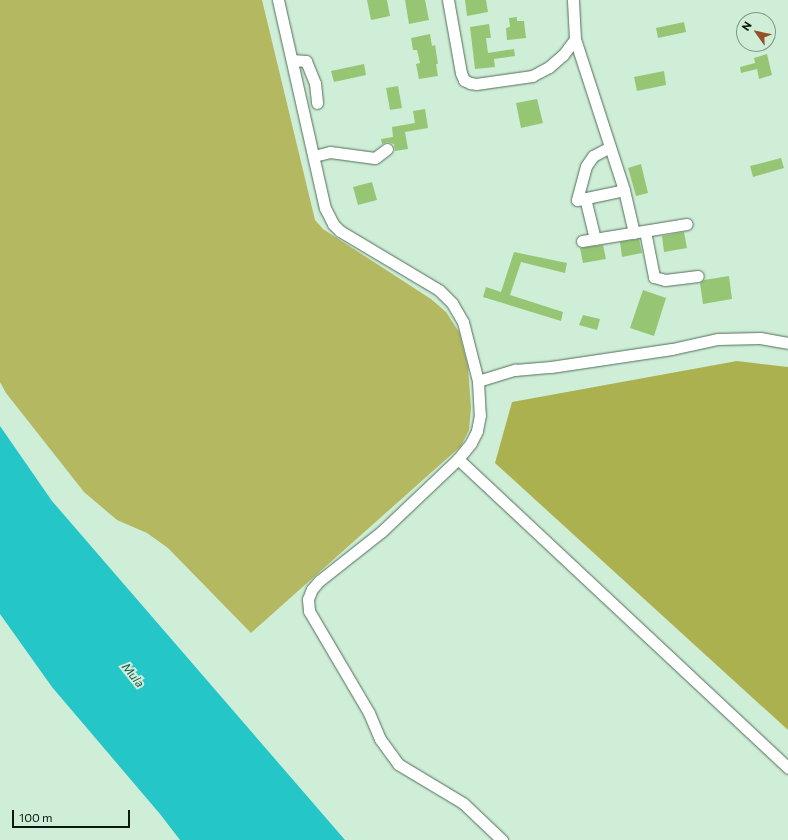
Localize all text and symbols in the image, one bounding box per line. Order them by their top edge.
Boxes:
north arrow [736,12,776,52]
text: N [739,19,754,33]
water label: Mula [119,660,147,690]
scale bar [14,802,132,828]
text: 100 m [19,810,53,824]

